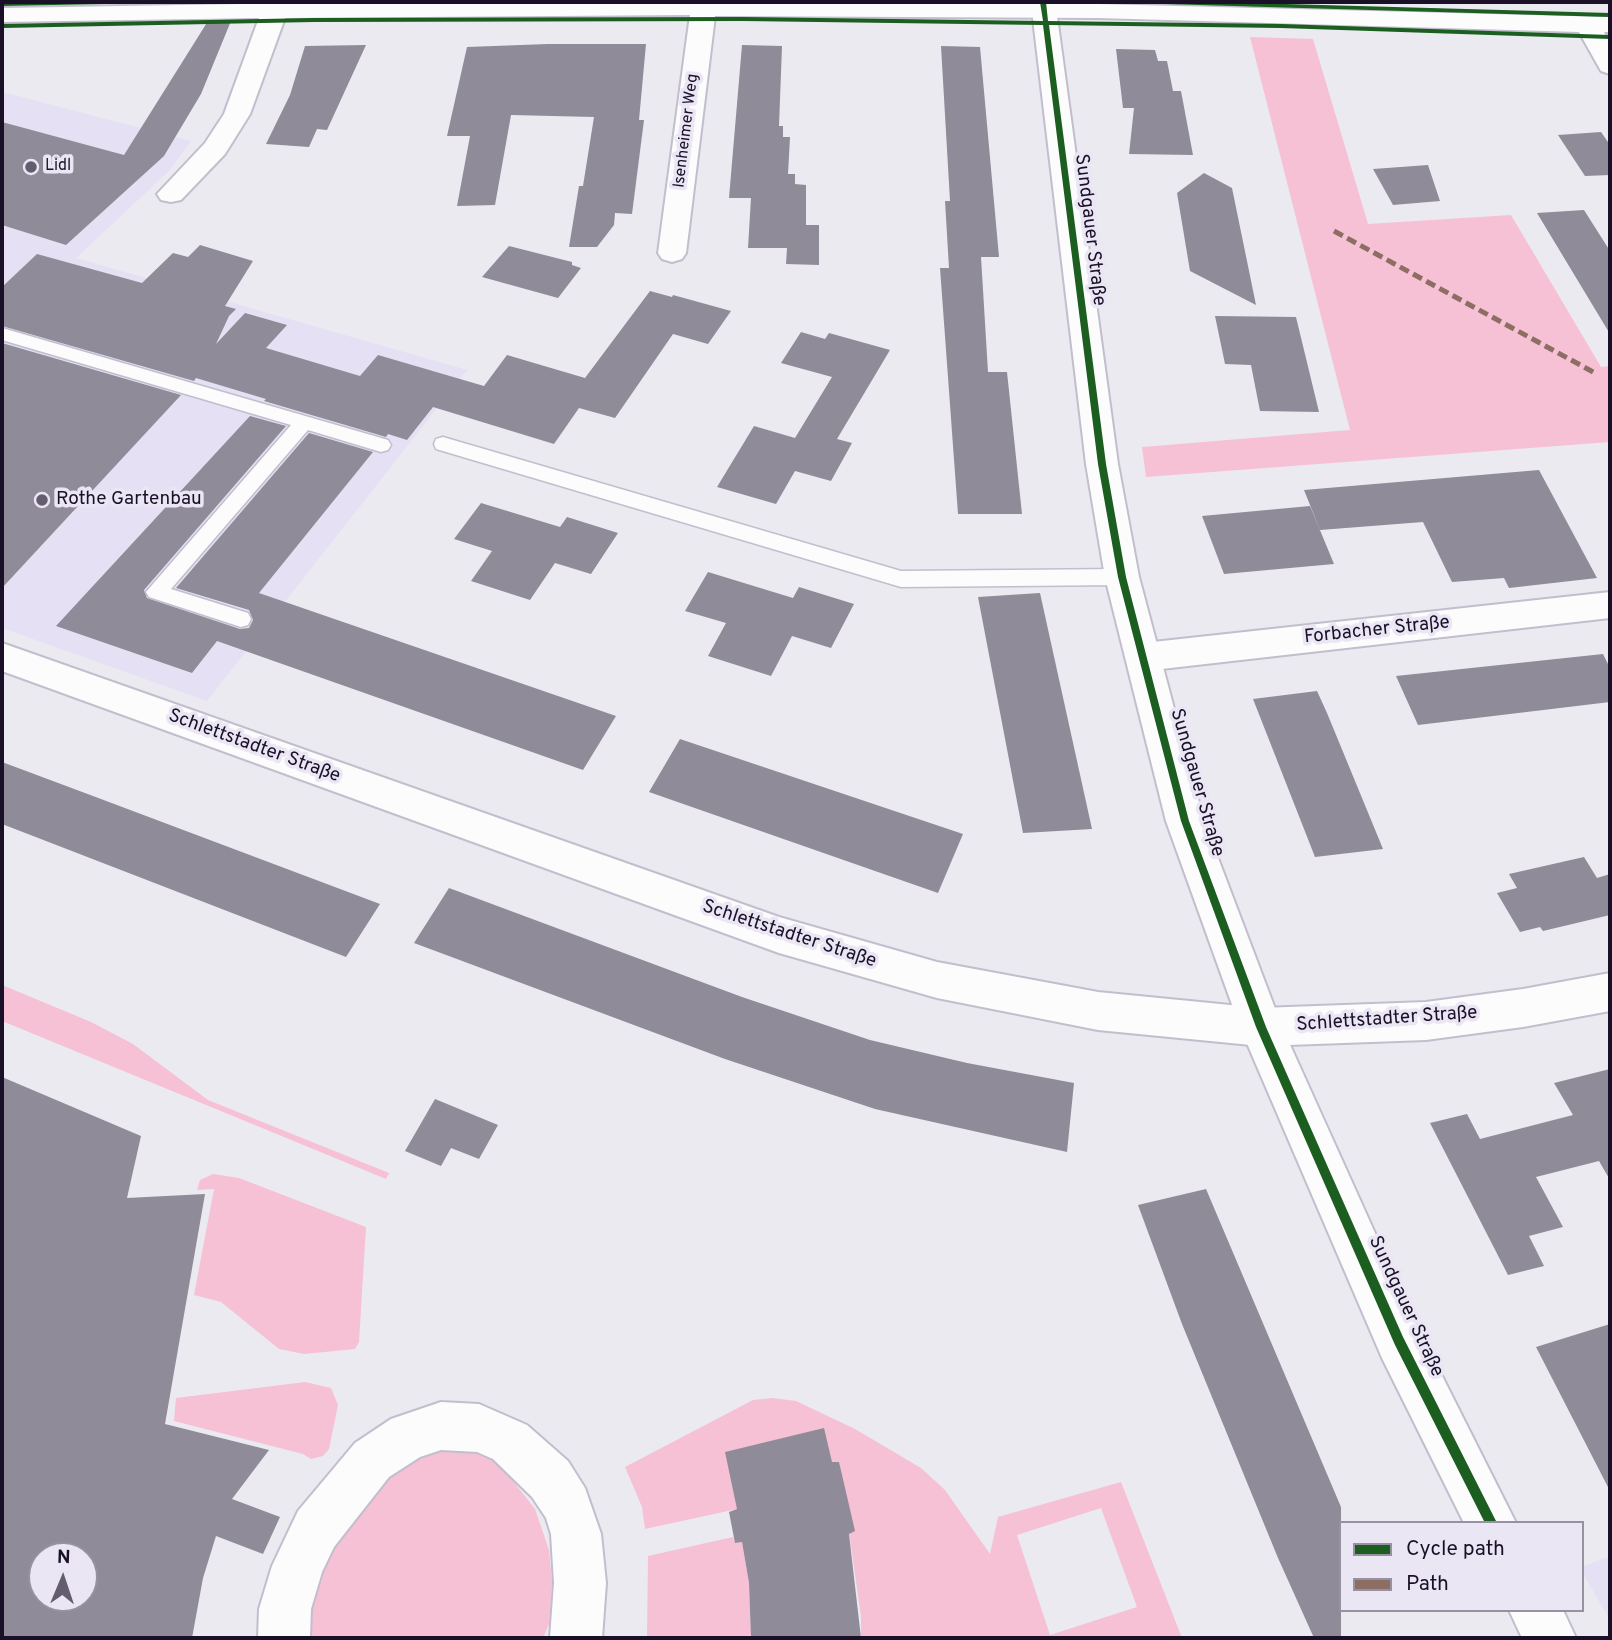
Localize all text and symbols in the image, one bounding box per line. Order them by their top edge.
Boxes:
street label: Isenheimer Weg [670,73,704,189]
street label: Sundgauer Straße [1068,153,1110,307]
place label: Lidl [45,157,71,177]
marker: Lidl [23,159,39,175]
place label: Rothe Gartenbau [56,489,202,511]
marker: Rothe Gartenbau [34,492,50,508]
street label: Forbacher Straße [1303,612,1451,650]
street label: Schlettstadter Straße [165,705,343,789]
street label: Sundgauer Straße [1164,706,1228,860]
street label: Schlettstadter Straße [699,896,879,974]
street label: Schlettstadter Straße [1296,1002,1478,1038]
street label: Sundgauer Straße [1362,1233,1448,1381]
legend [1339,1521,1584,1612]
text: Cycle path [1406,1536,1505,1563]
north arrow [28,1542,98,1612]
text: N [56,1546,71,1570]
text: Path [1406,1571,1449,1598]

